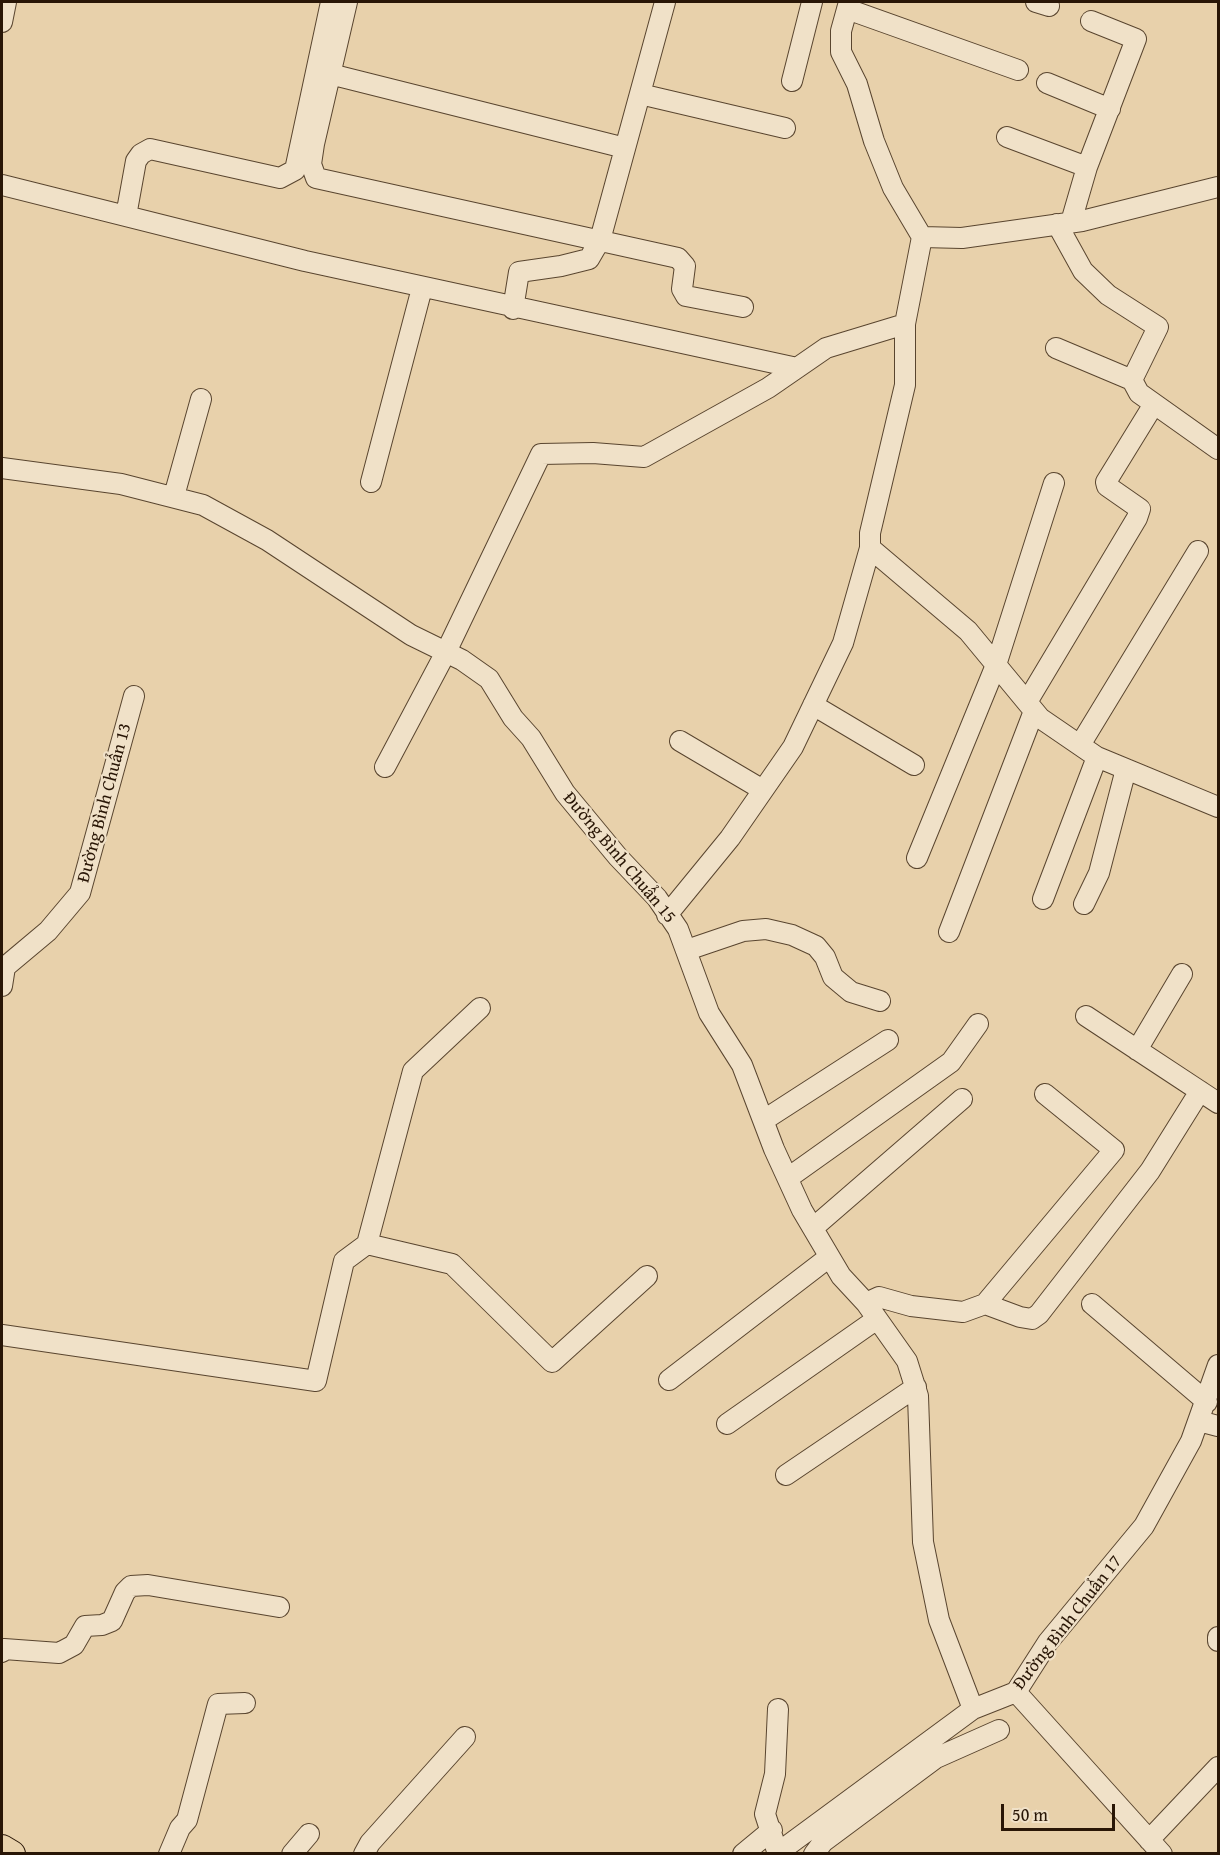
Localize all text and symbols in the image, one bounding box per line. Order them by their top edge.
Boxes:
street label: Đường Bình Chuẩn 13 [73,721,137,885]
street label: Đường Bình Chuẩn 15 [558,788,680,928]
street label: Đường Bình Chuẩn 17 [1009,1552,1127,1694]
scale bar [1004,1792,1118,1830]
text: 50 m [1012,1801,1048,1828]

